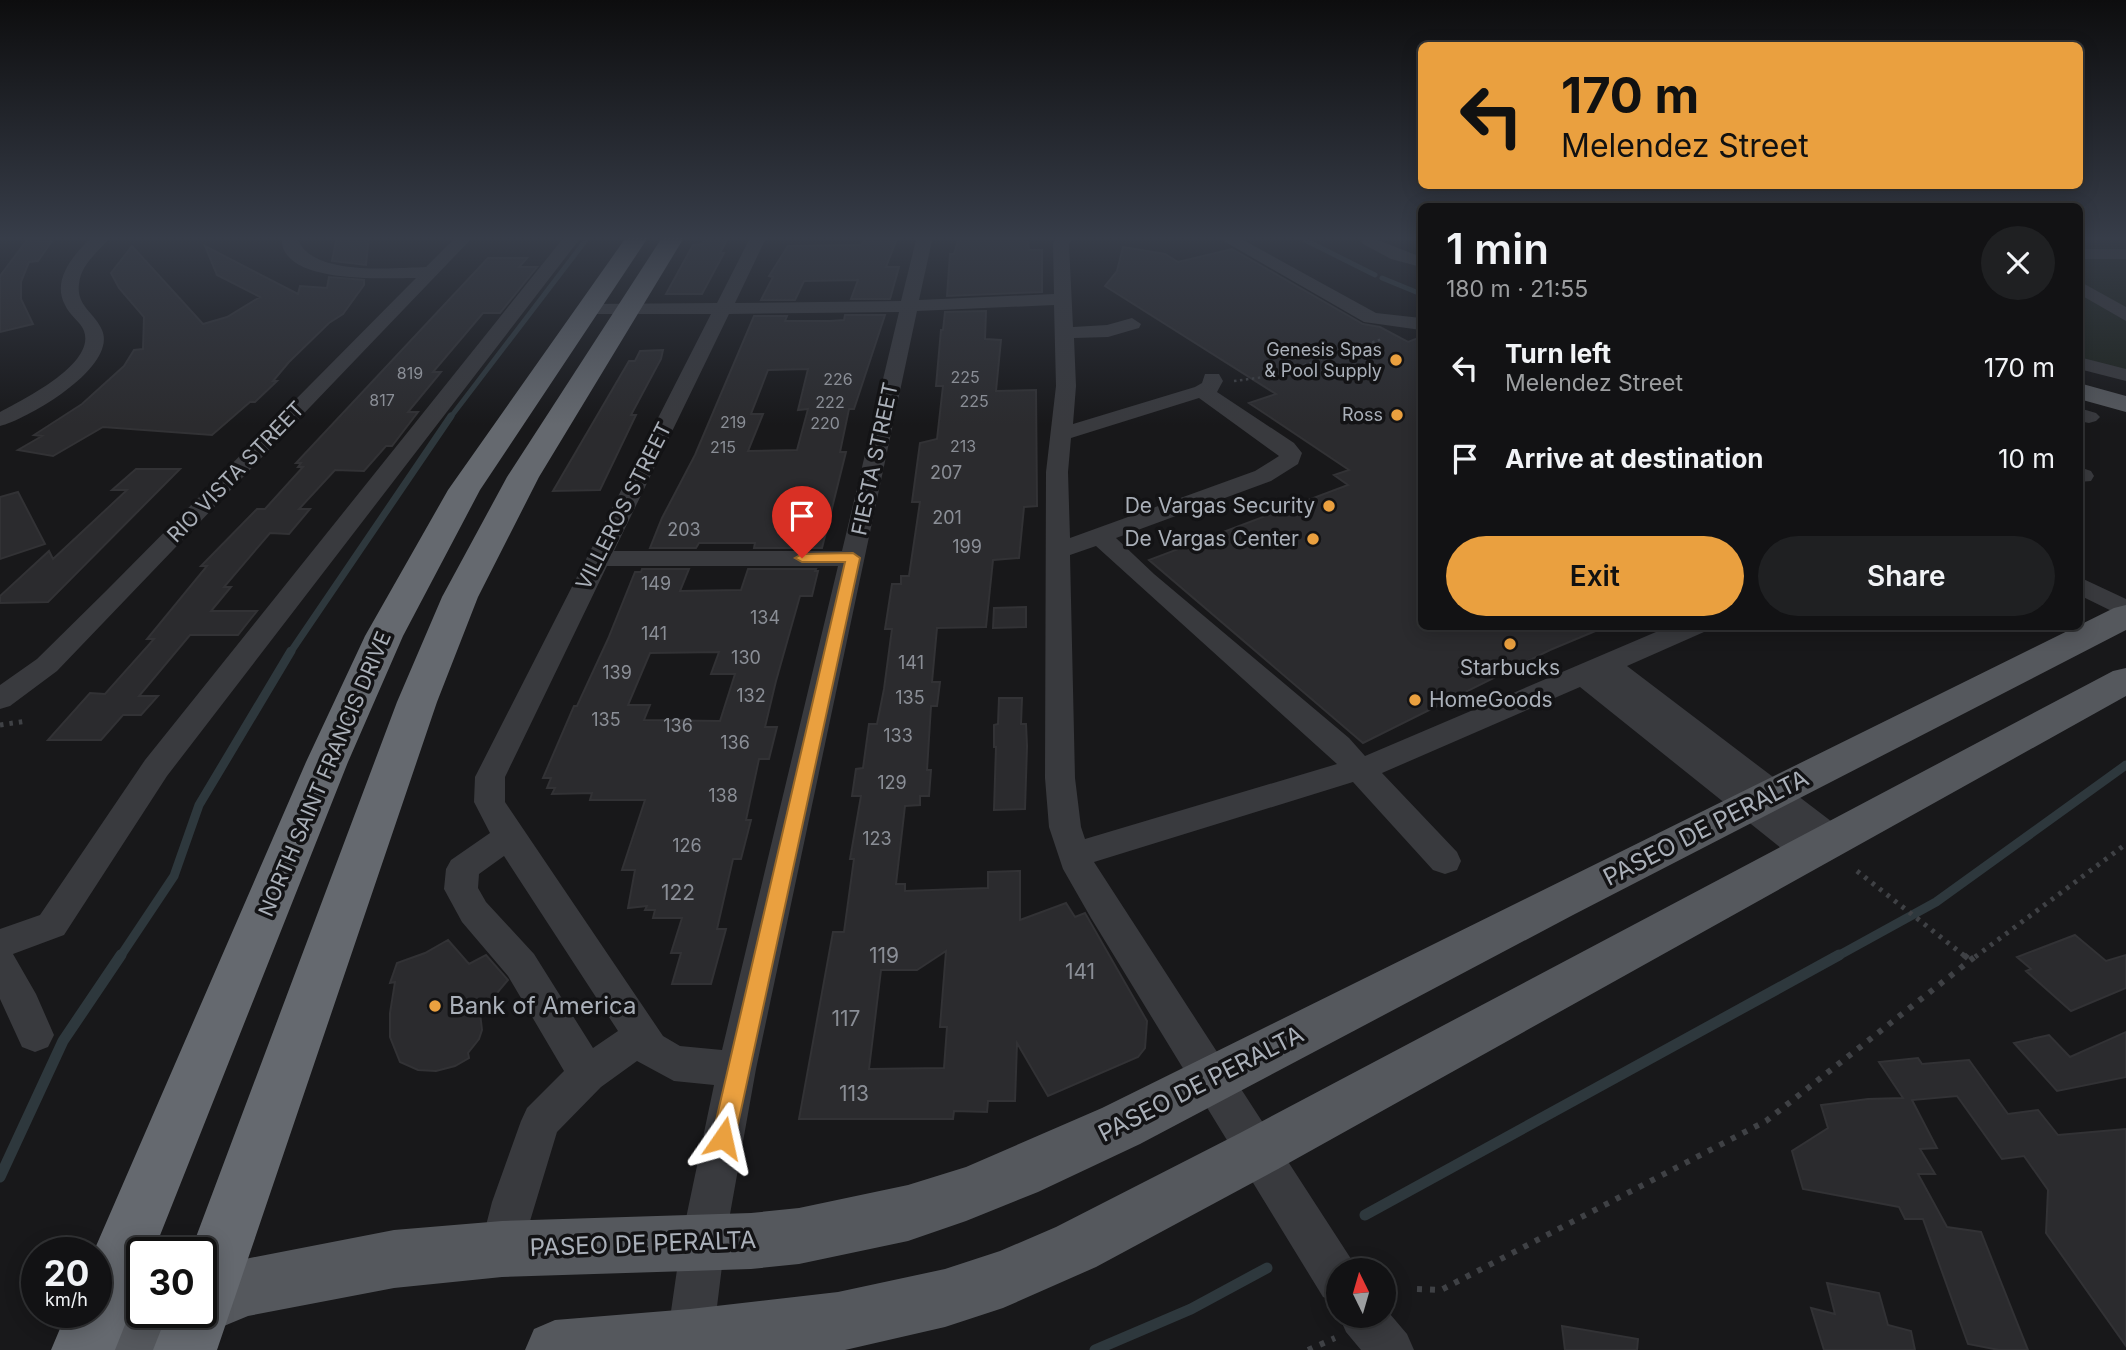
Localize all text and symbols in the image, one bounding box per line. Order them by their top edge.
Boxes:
text: 170 m [1561,66,1699,125]
icon: left [1446,70,1537,161]
text: Melendez Street [1561,126,1809,165]
text: 1 min [1446,223,1549,274]
button: close [1981,226,2055,300]
text: 180 m · 21:55 [1446,275,1588,303]
text: Turn left [1505,338,1611,369]
place label: Genesis Spas & Pool Supply [1264,339,1382,381]
icon: left [1446,349,1484,387]
marker: Genesis Spas & Pool Supply [1388,352,1404,368]
text: 170 m [1984,352,2055,383]
house number: 819 [397,363,423,383]
house number: 225 [950,367,980,387]
house number: 226 [823,369,853,389]
text: Melendez Street [1505,369,1683,397]
street label: FIESTA STREET [846,380,903,538]
house number: 817 [369,390,395,410]
house number: 225 [959,391,989,411]
house number: 222 [815,392,845,412]
street label: RIO VISTA STREET [162,396,309,547]
place label: Ross [1342,404,1383,425]
marker: Ross [1389,407,1405,423]
house number: 219 [720,412,746,432]
house number: 220 [810,413,840,433]
street label: VILLEROS STREET [570,418,677,594]
house number: 213 [950,436,976,456]
house number: 215 [710,437,736,457]
icon: arrive [1446,440,1484,478]
text: Arrive at destination [1505,443,1764,474]
text: 10 m [1998,443,2055,474]
house number: 207 [930,462,962,483]
pin [772,486,832,558]
place label: De Vargas Security [1125,493,1315,518]
icon: arrive [783,497,821,535]
marker: De Vargas Security [1321,498,1337,514]
house number: 201 [932,507,962,528]
house number: 203 [667,519,701,540]
place label: De Vargas Center [1124,526,1299,551]
marker: De Vargas Center [1305,531,1321,547]
house number: 199 [952,536,982,557]
button: Exit [1446,536,1744,616]
button: Share [1758,536,2055,616]
house number: 149 [641,573,671,594]
house number: 134 [750,607,780,628]
house number: 141 [641,623,667,644]
street label: NORTH SAINT FRANCIS DRIVE [253,627,396,920]
marker: Starbucks [1502,636,1518,652]
house number: 130 [731,647,761,668]
house number: 141 [898,652,924,673]
place label: Starbucks [1460,655,1560,680]
house number: 139 [602,662,632,683]
house number: 132 [736,685,766,706]
house number: 135 [895,687,925,708]
place label: HomeGoods [1429,687,1553,712]
marker: HomeGoods [1407,692,1423,708]
house number: 135 [591,709,621,730]
house number: 136 [663,715,693,736]
house number: 133 [883,725,913,746]
house number: 136 [720,732,750,753]
street label: PASEO DE PERALTA [1598,763,1813,892]
house number: 129 [877,772,907,793]
house number: 138 [708,785,738,806]
house number: 123 [862,828,892,849]
house number: 126 [672,835,702,856]
house number: 122 [661,880,695,905]
house number: 119 [869,943,899,968]
house number: 141 [1065,959,1095,984]
place label: Bank of America [449,991,637,1020]
marker: Bank of America [427,998,443,1014]
house number: 117 [832,1006,860,1031]
street label: PASEO DE PERALTA [1093,1019,1308,1148]
house number: 113 [839,1081,869,1106]
position arrow [686,1101,760,1175]
street label: PASEO DE PERALTA [529,1225,757,1262]
speed limit sign: 30 [126,1237,217,1328]
text: 20 [44,1252,89,1294]
north arrow [1326,1258,1396,1328]
map controls [1326,1258,1396,1328]
text: km/h [45,1289,88,1310]

